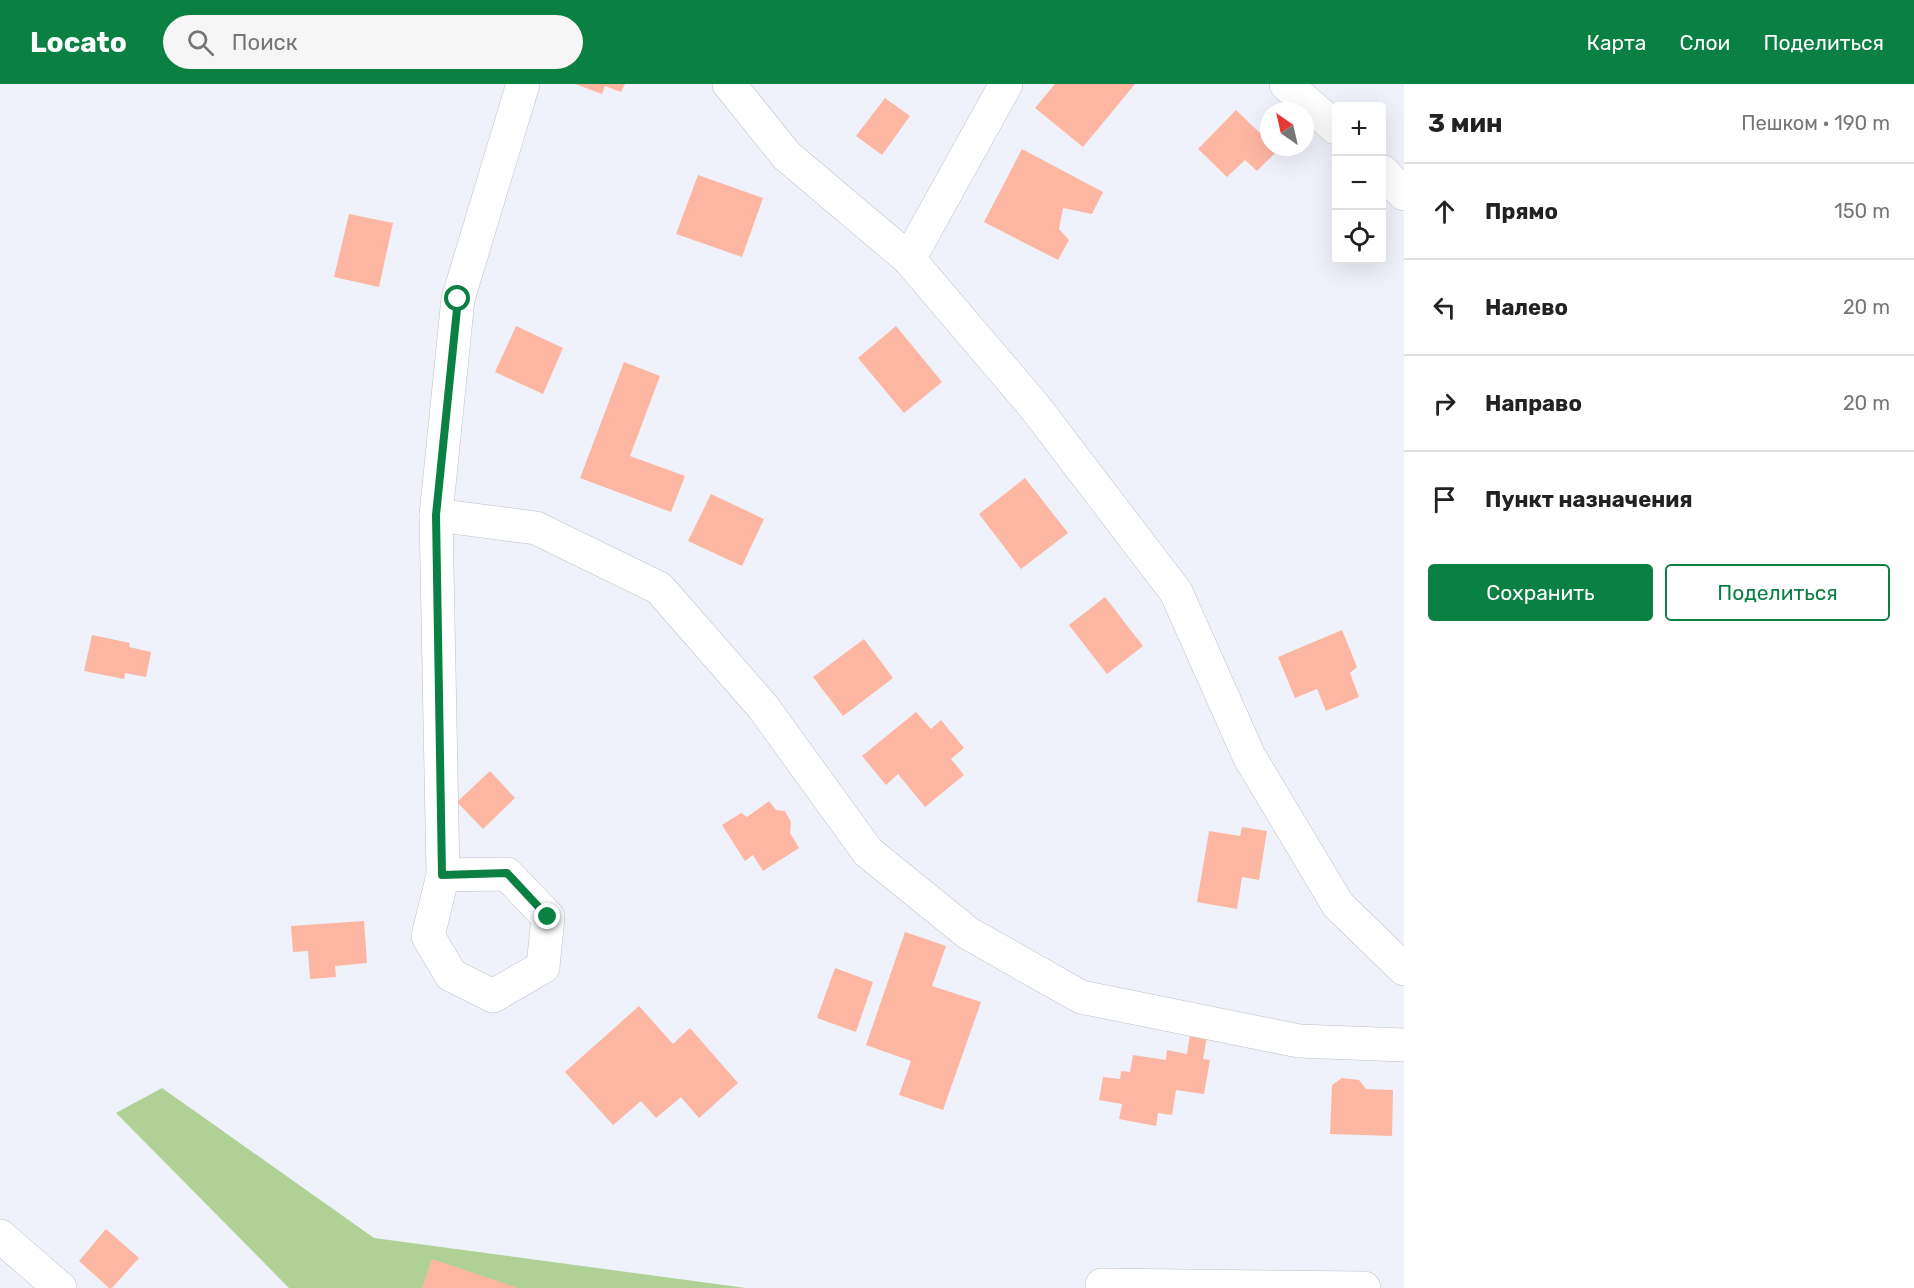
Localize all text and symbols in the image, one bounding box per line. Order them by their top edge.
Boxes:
search box [163,15,583,69]
text: Locato [30,26,127,59]
icon: search [184,26,217,59]
text: Поиск [232,29,297,56]
text: Карта [1586,30,1646,55]
text: Слои [1679,30,1730,55]
text: Поделиться [1763,30,1884,55]
north arrow [1260,102,1314,156]
map controls [1332,102,1386,264]
button: + [1332,102,1386,156]
text: 3 мин [1428,108,1503,139]
text: Пешком · 190 m [1741,111,1890,135]
button: − [1332,156,1386,210]
icon: ahead [1428,195,1461,228]
text: Прямо [1485,198,1558,225]
text: 150 m [1834,199,1890,223]
button: locate [1332,210,1386,264]
route start [444,285,470,311]
icon: left [1428,291,1461,324]
text: Налево [1485,294,1568,321]
text: 20 m [1843,295,1890,319]
icon: right [1428,387,1461,420]
text: Направо [1485,390,1582,417]
text: 20 m [1843,391,1890,415]
icon: arrive [1428,483,1461,516]
text: Пункт назначения [1485,486,1693,513]
button: Сохранить [1428,564,1653,621]
button: Поделиться [1665,564,1890,621]
route end [534,903,560,929]

